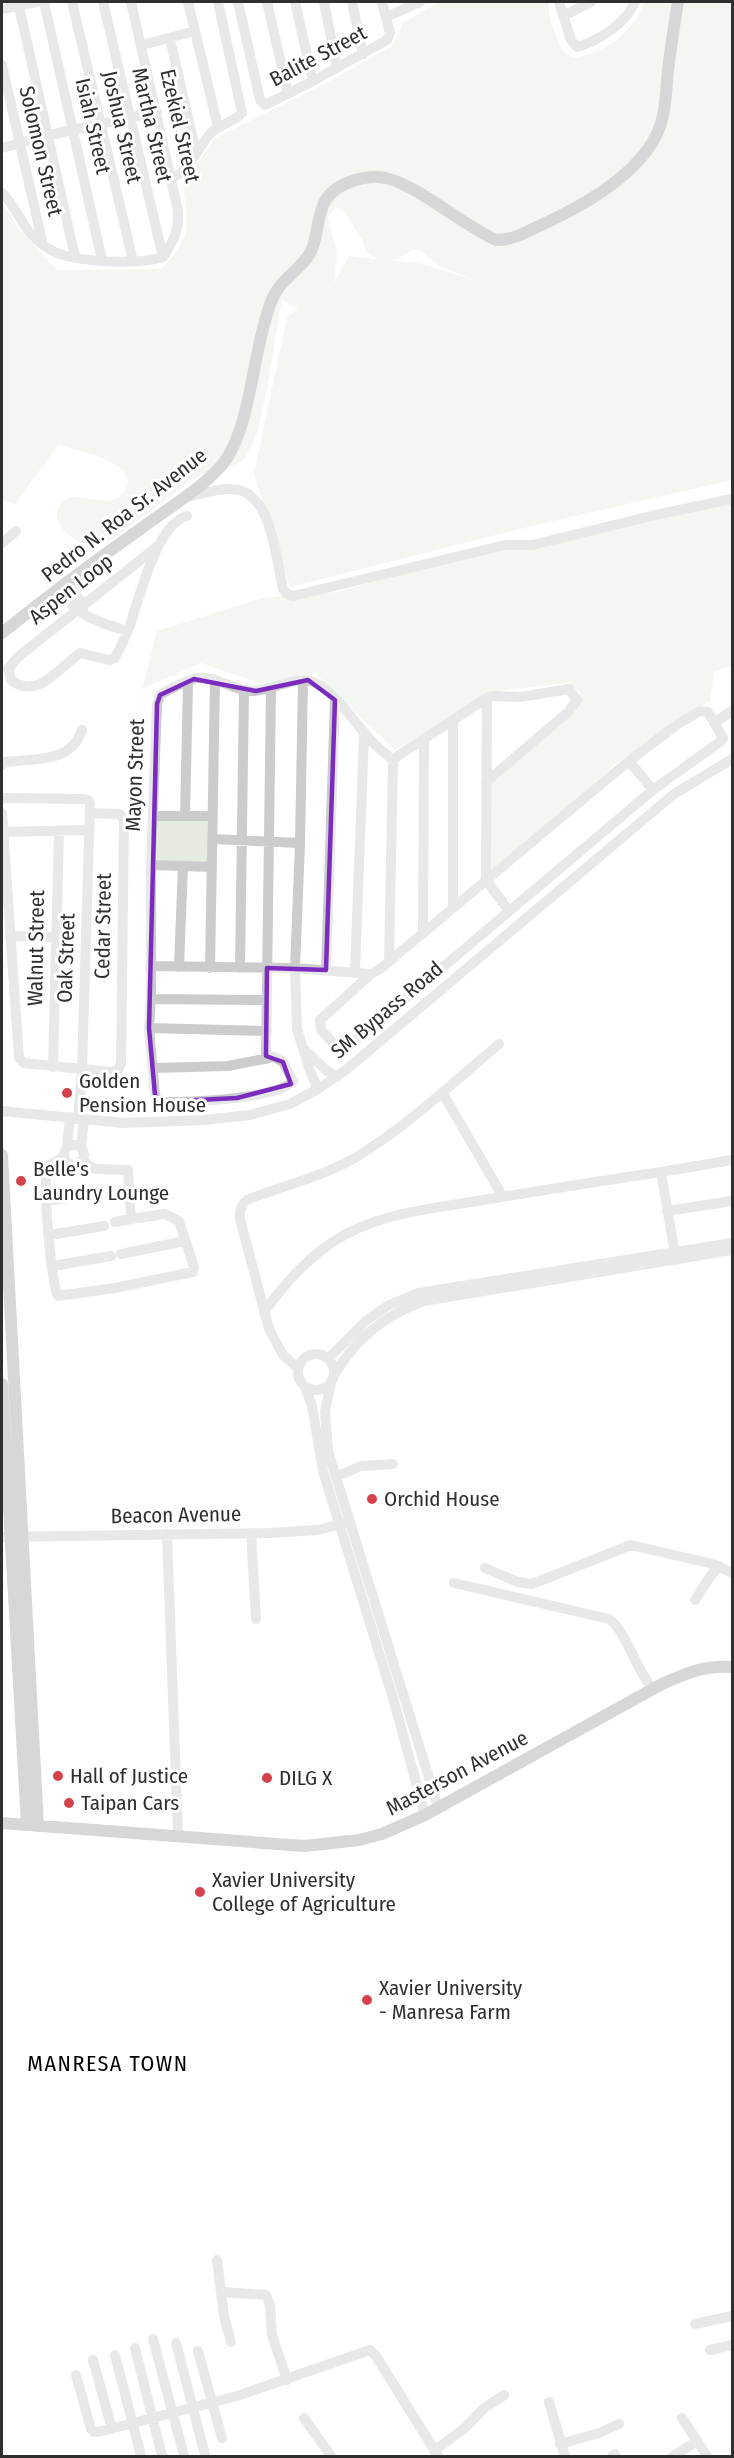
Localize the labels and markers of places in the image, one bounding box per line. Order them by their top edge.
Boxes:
place label: Golden Pension House [79,1068,206,1118]
marker: Golden Pension House [60,1086,74,1100]
place label: Belle's Laundry Lounge [33,1156,169,1206]
marker: Belle's Laundry Lounge [14,1174,28,1188]
place label: Orchid House [384,1486,500,1512]
marker: Orchid House [365,1492,379,1506]
place label: Hall of Justice [70,1763,188,1789]
place label: DILG X [279,1765,333,1791]
marker: Hall of Justice [51,1769,65,1783]
marker: DILG X [260,1771,274,1785]
place label: Taipan Cars [81,1790,179,1816]
marker: Taipan Cars [62,1796,76,1810]
place label: Xavier University College of Agriculture [212,1867,396,1917]
marker: Xavier University College of Agriculture [193,1885,207,1899]
place label: Xavier University - Manresa Farm [379,1975,523,2025]
marker: Xavier University - Manresa Farm [360,1993,374,2007]

